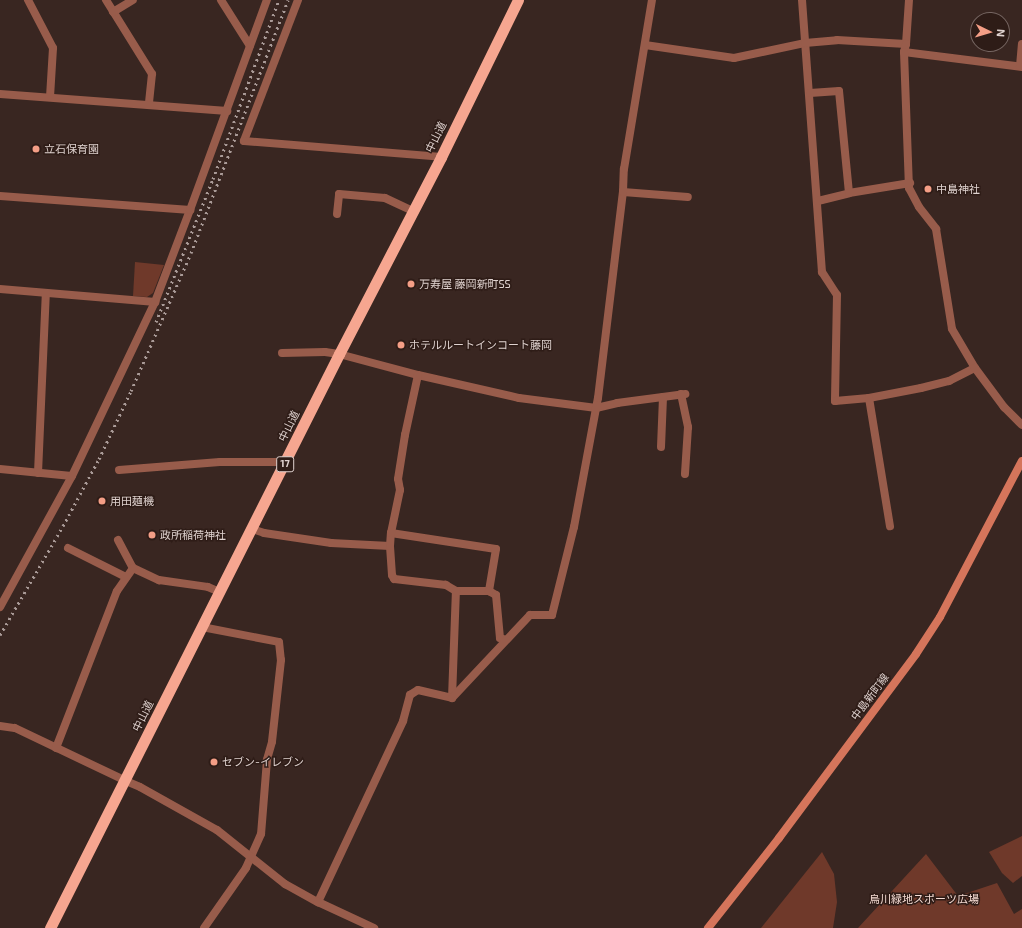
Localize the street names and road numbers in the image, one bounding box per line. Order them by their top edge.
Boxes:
street label: 中山道 [423,119,449,155]
street label: 中山道 [276,408,302,444]
road number: 17 [276,456,294,472]
street label: 中島新町線 [848,671,892,723]
street label: 中山道 [130,698,156,734]

